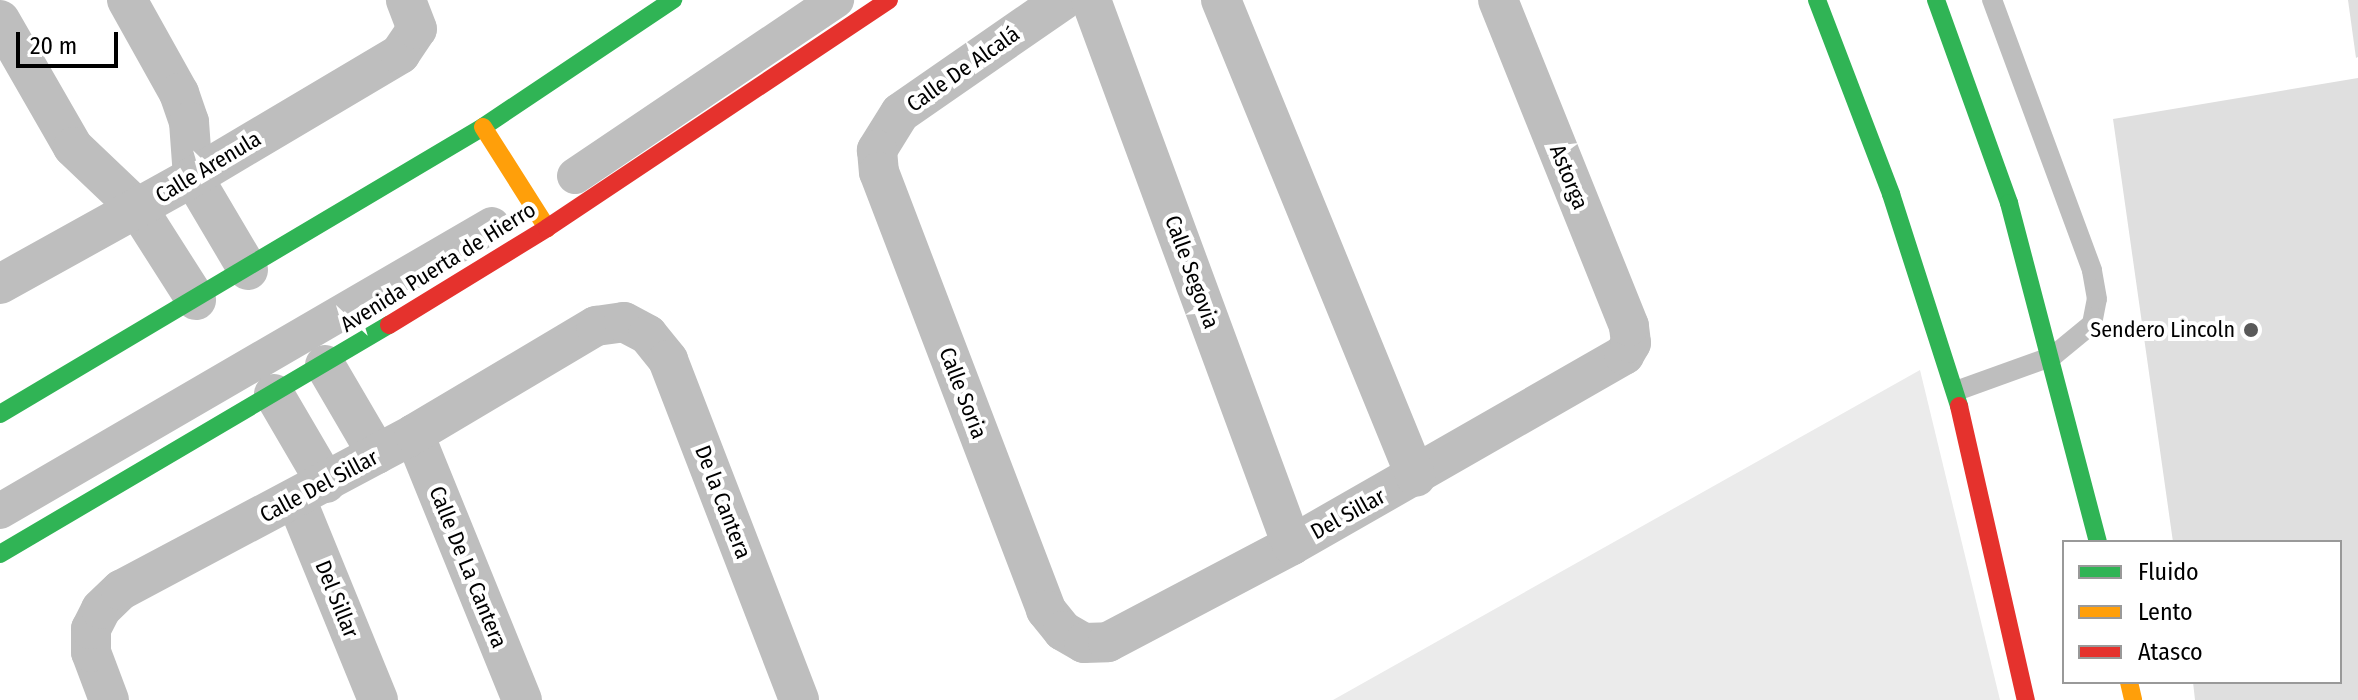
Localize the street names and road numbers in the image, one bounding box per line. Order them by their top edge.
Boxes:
street label: Calle De Alcalá [902,21,1024,117]
street label: Calle Arenula [151,125,265,209]
street label: Astorga [1544,141,1594,213]
street label: Avenida Puerta de Hierro [336,196,540,338]
street label: Calle Segovia [1159,212,1225,332]
street label: Calle Soria [934,344,992,442]
street label: De la Cantera [689,442,757,562]
street label: Calle Del Sillar [255,444,383,528]
street label: Calle De La Cantera [423,482,513,652]
street label: Del Sillar [1306,483,1390,545]
street label: Del Sillar [310,556,364,642]

